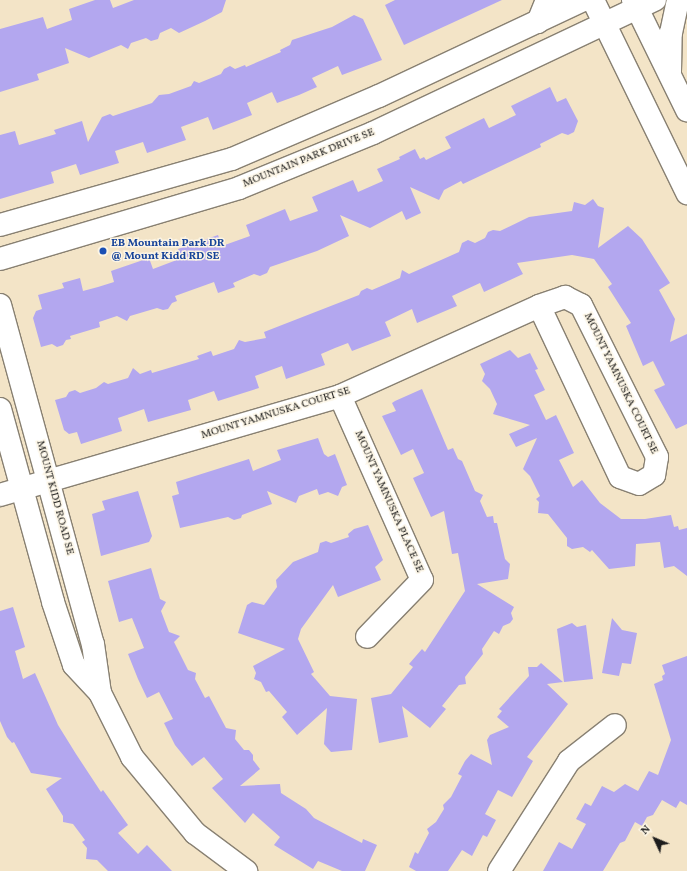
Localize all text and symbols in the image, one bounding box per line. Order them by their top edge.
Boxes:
street label: MOUNTAIN PARK DRIVE SE [241,127,377,191]
place label: EB Mountain Park DR @ Mount Kidd RD SE [111,238,224,264]
marker: EB Mountain Park DR @ Mount Kidd RD SE [98,246,108,256]
street label: MOUNT YAMNUSKA COURT SE [580,311,660,457]
street label: MOUNT YAMNUSKA COURT SE [199,385,353,443]
street label: MOUNT YAMNUSKA PLACE SE [351,429,425,575]
street label: MOUNT KIDD ROAD SE [32,439,76,557]
north arrow [635,819,675,859]
text: N [638,822,654,838]

